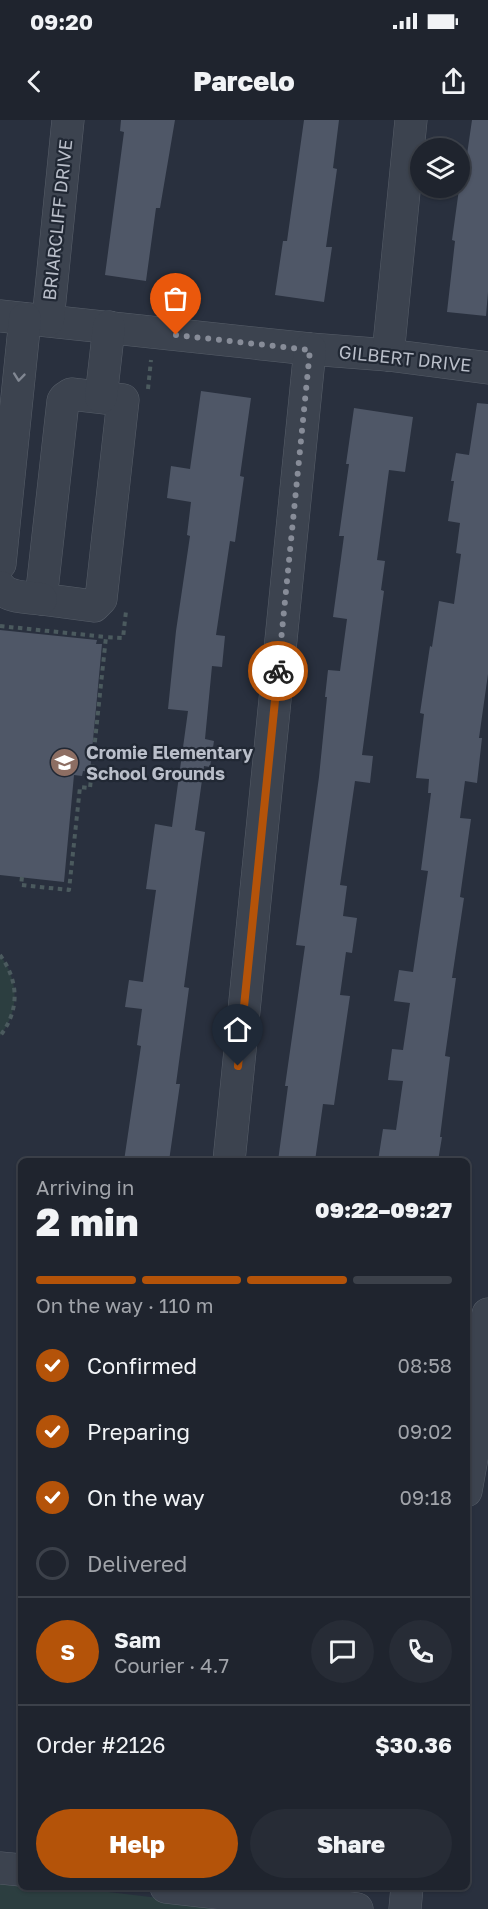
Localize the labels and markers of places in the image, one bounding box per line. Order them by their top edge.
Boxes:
pin [150,273,201,335]
place label: Cromie Elementary School Grounds [86,741,253,784]
school or university icon: Cromie Elementary School Grounds [49,747,81,779]
pin [212,1004,263,1066]

